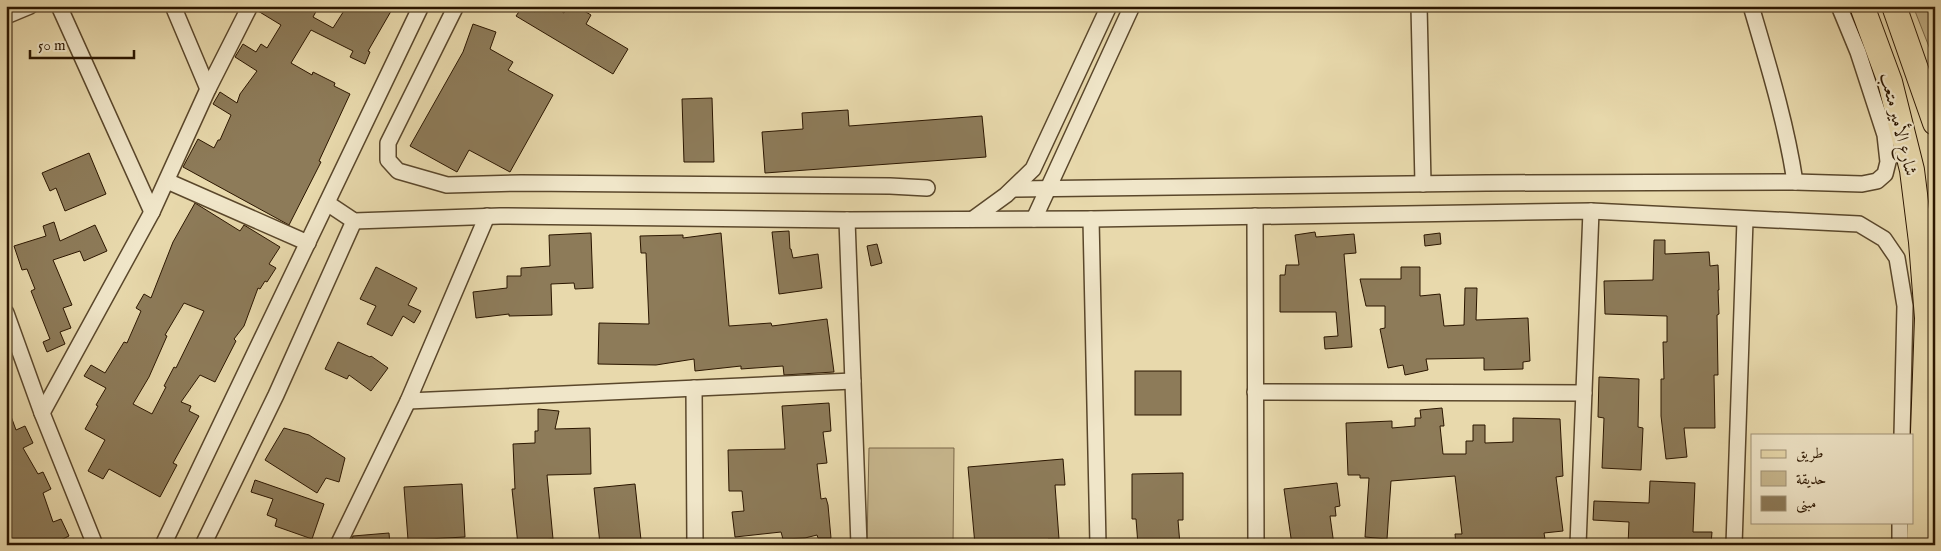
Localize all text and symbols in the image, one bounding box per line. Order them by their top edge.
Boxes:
scale bar [30,28,134,60]
text: 50 m [38,36,66,55]
street label: شارع الأمير متعب [1872,70,1924,179]
legend [1751,434,1914,524]
text: طريق [1796,444,1823,463]
text: حديقة [1796,470,1826,489]
text: مبنى [1796,494,1816,514]

